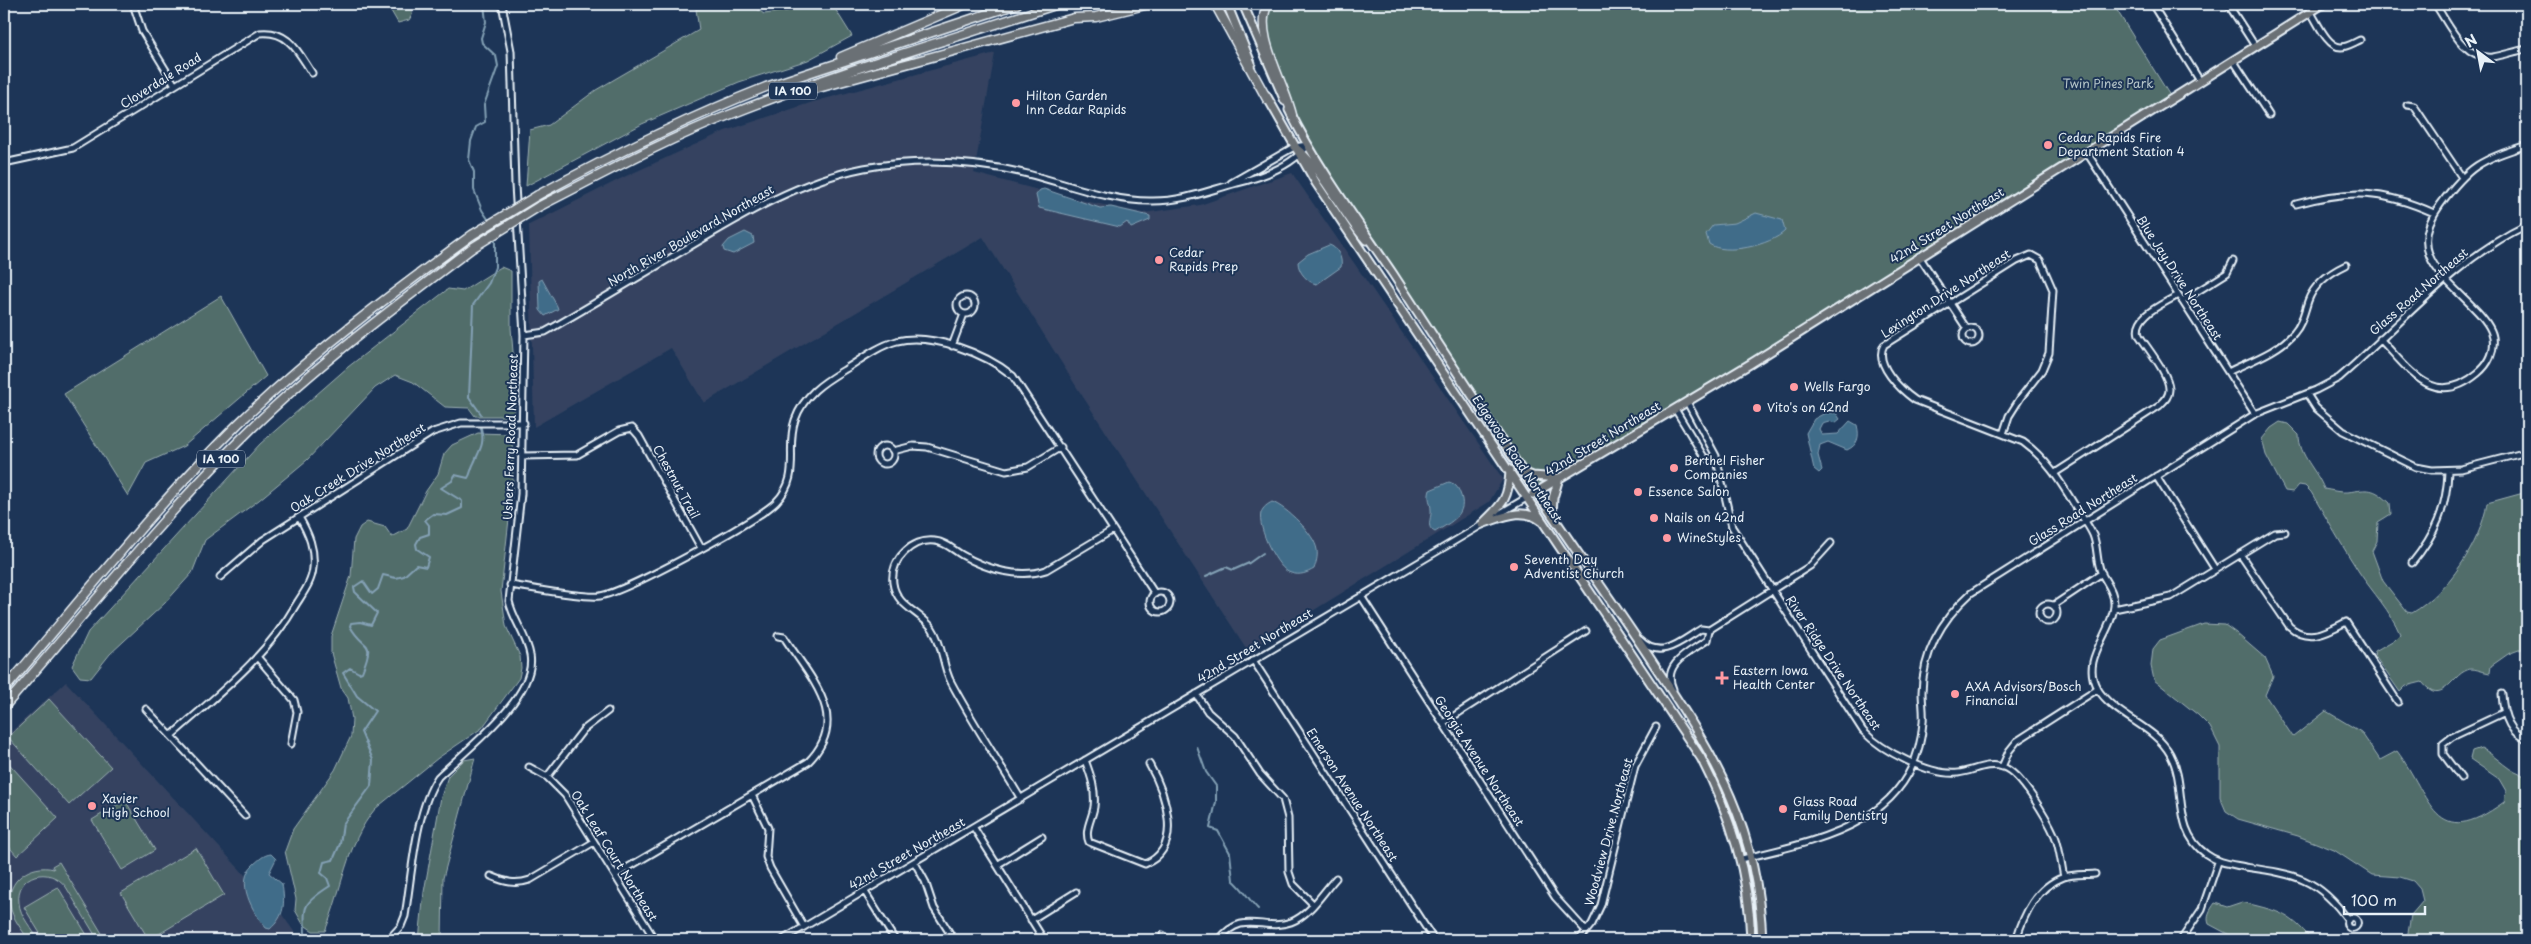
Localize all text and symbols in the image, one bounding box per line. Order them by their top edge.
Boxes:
north arrow [2454,28,2504,78]
text: N [2461,29,2481,52]
street label: Cloverdale Road [116,48,205,112]
park label: Twin Pines Park [2063,74,2153,92]
road number: IA 100 [769,82,817,100]
place label: Hilton Garden Inn Cedar Rapids [1026,86,1127,118]
marker: Hilton Garden Inn Cedar Rapids [1010,97,1022,109]
place label: Cedar Rapids Fire Department Station 4 [2058,128,2185,160]
marker: Cedar Rapids Fire Department Station 4 [2042,139,2054,151]
street label: North River Boulevard Northeast [604,180,777,290]
street label: 42nd Street Northeast [1886,182,2007,268]
street label: Blue Jay Drive Northeast [2133,211,2227,344]
place label: Cedar Rapids Prep [1169,243,1238,275]
street label: Glass Road Northeast [2365,243,2472,339]
street label: Lexington Drive Northeast [1877,244,2014,342]
marker: Cedar Rapids Prep [1153,254,1165,266]
street label: Ushers Ferry Road Northeast [498,353,522,520]
place label: Wells Fargo [1804,377,1871,395]
marker: Wells Fargo [1788,381,1800,393]
street label: Edgewood Road Northeast [1468,391,1567,526]
street label: 42nd Street Northeast [1541,396,1664,480]
place label: Vito's on 42nd [1767,398,1849,416]
marker: Vito's on 42nd [1751,402,1763,414]
street label: Oak Creek Drive Northeast [286,418,429,516]
street label: Chestnut Trail [649,441,705,522]
road number: IA 100 [197,450,245,468]
place label: Berthel Fisher Companies [1684,451,1765,483]
marker: Berthel Fisher Companies [1668,462,1680,474]
street label: Glass Road Northeast [2025,468,2141,550]
place label: Essence Salon [1648,482,1730,500]
marker: Essence Salon [1632,486,1644,498]
place label: Nails on 42nd [1664,508,1744,526]
marker: Nails on 42nd [1648,512,1660,524]
place label: WineStyles [1677,528,1741,546]
marker: WineStyles [1661,532,1673,544]
place label: Seventh Day Adventist Church [1524,550,1624,582]
marker: Seventh Day Adventist Church [1508,561,1520,573]
street label: River Ridge Drive Northeast [1782,591,1886,734]
street label: 42nd Street Northeast [1193,603,1316,687]
place label: Eastern Iowa Health Center [1733,661,1815,693]
marker: Eastern Iowa Health Center [1715,671,1729,685]
place label: AXA Advisors/Bosch Financial [1965,677,2082,709]
marker: AXA Advisors/Bosch Financial [1949,688,1961,700]
street label: Georgia Avenue Northeast [1431,692,1529,830]
street label: Emerson Avenue Northeast [1303,724,1403,865]
street label: Woodview Drive Northeast [1580,755,1637,908]
street label: Oak Leaf Court Northeast [567,787,663,925]
place label: Xavier High School [102,789,170,821]
place label: Glass Road Family Dentistry [1793,792,1888,824]
marker: Xavier High School [86,800,98,812]
marker: Glass Road Family Dentistry [1777,803,1789,815]
street label: 42nd Street Northeast [845,812,968,894]
scale bar [2344,884,2425,916]
text: 100 m [2351,888,2397,911]

